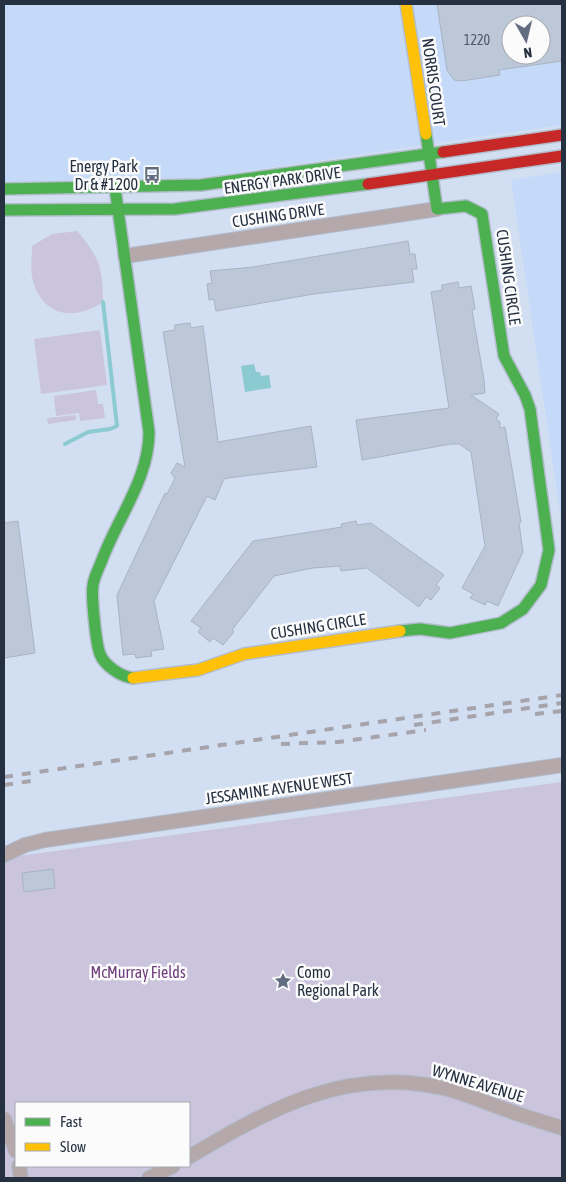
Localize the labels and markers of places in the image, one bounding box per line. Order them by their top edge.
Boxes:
place label: Energy Park Dr & #1200 [70,157,138,193]
bus stop icon: Energy Park Dr & #1200 [142,165,162,185]
place label: Como Regional Park [297,963,379,1000]
place icon: Como Regional Park [273,971,293,991]

